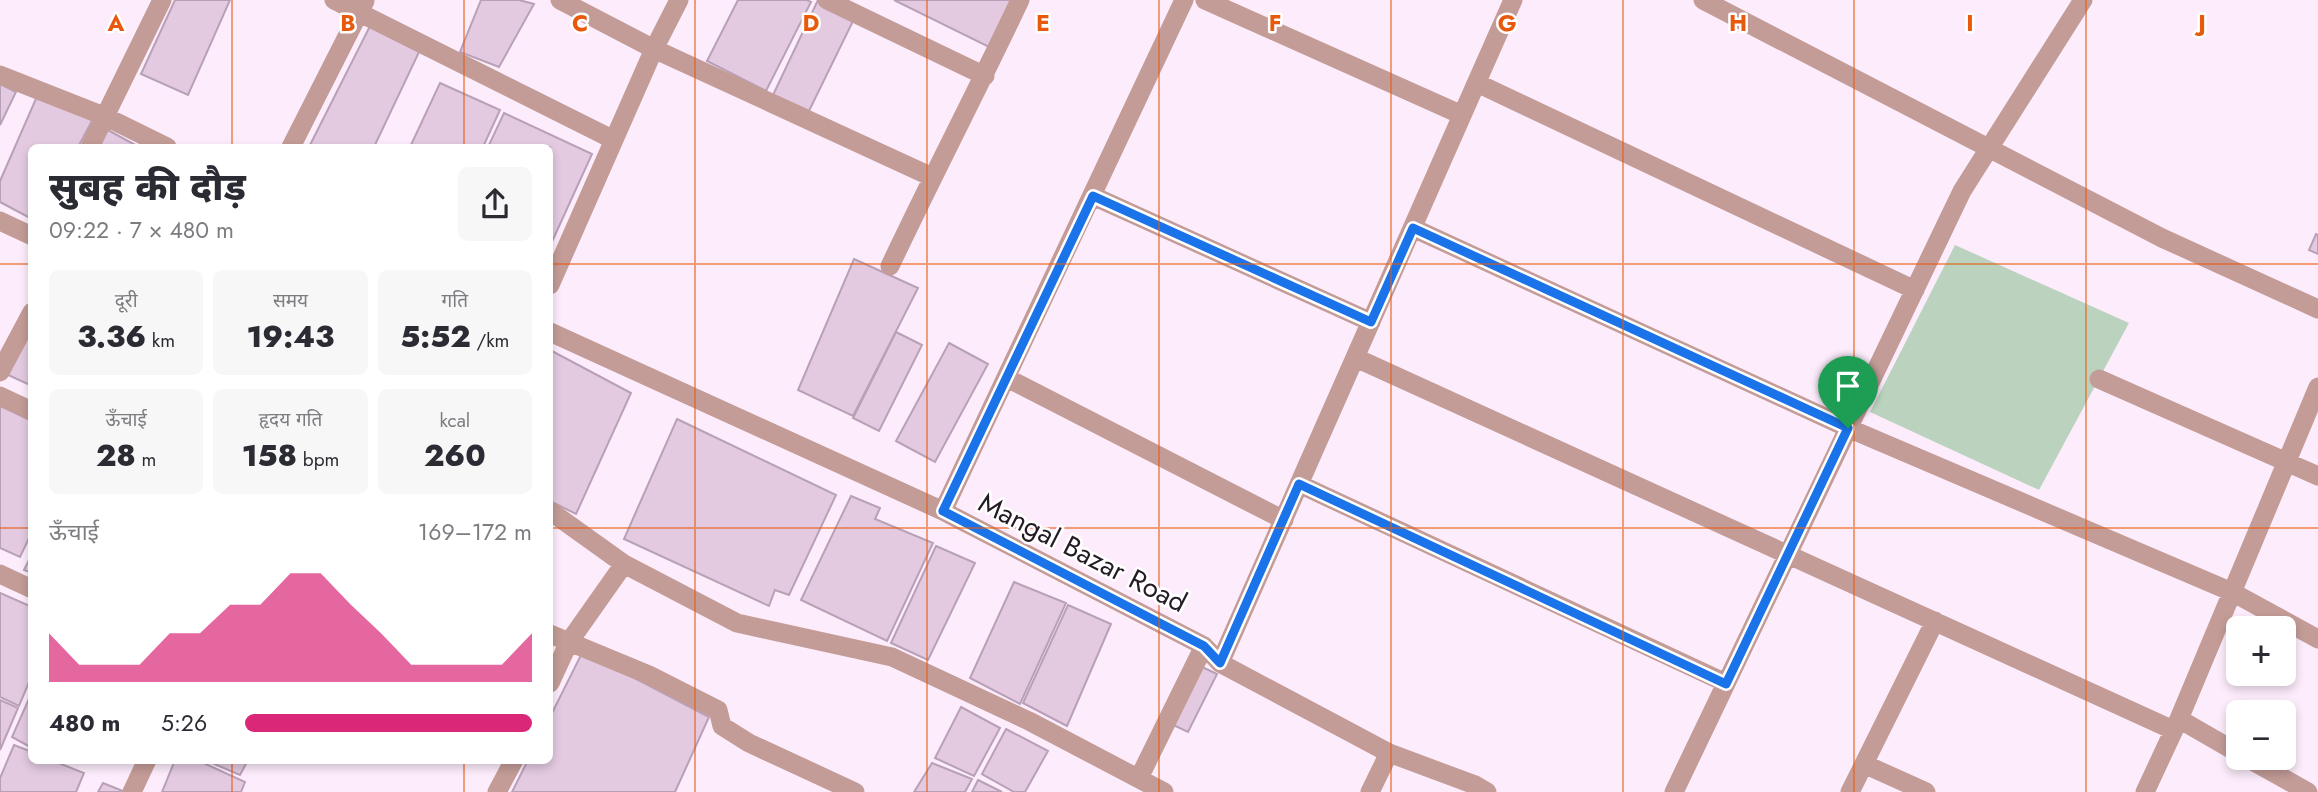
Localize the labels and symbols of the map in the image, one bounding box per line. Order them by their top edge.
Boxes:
text: A [107,6,125,40]
text: B [340,6,356,40]
text: C [572,6,588,40]
text: D [803,6,820,40]
text: E [1036,6,1050,40]
text: F [1269,6,1281,40]
text: G [1498,6,1516,40]
text: H [1729,6,1747,40]
text: I [1966,6,1974,40]
text: J [2194,6,2206,40]
pin [1818,356,1878,428]
street label: Mangal Bazar Road [971,482,1194,623]

